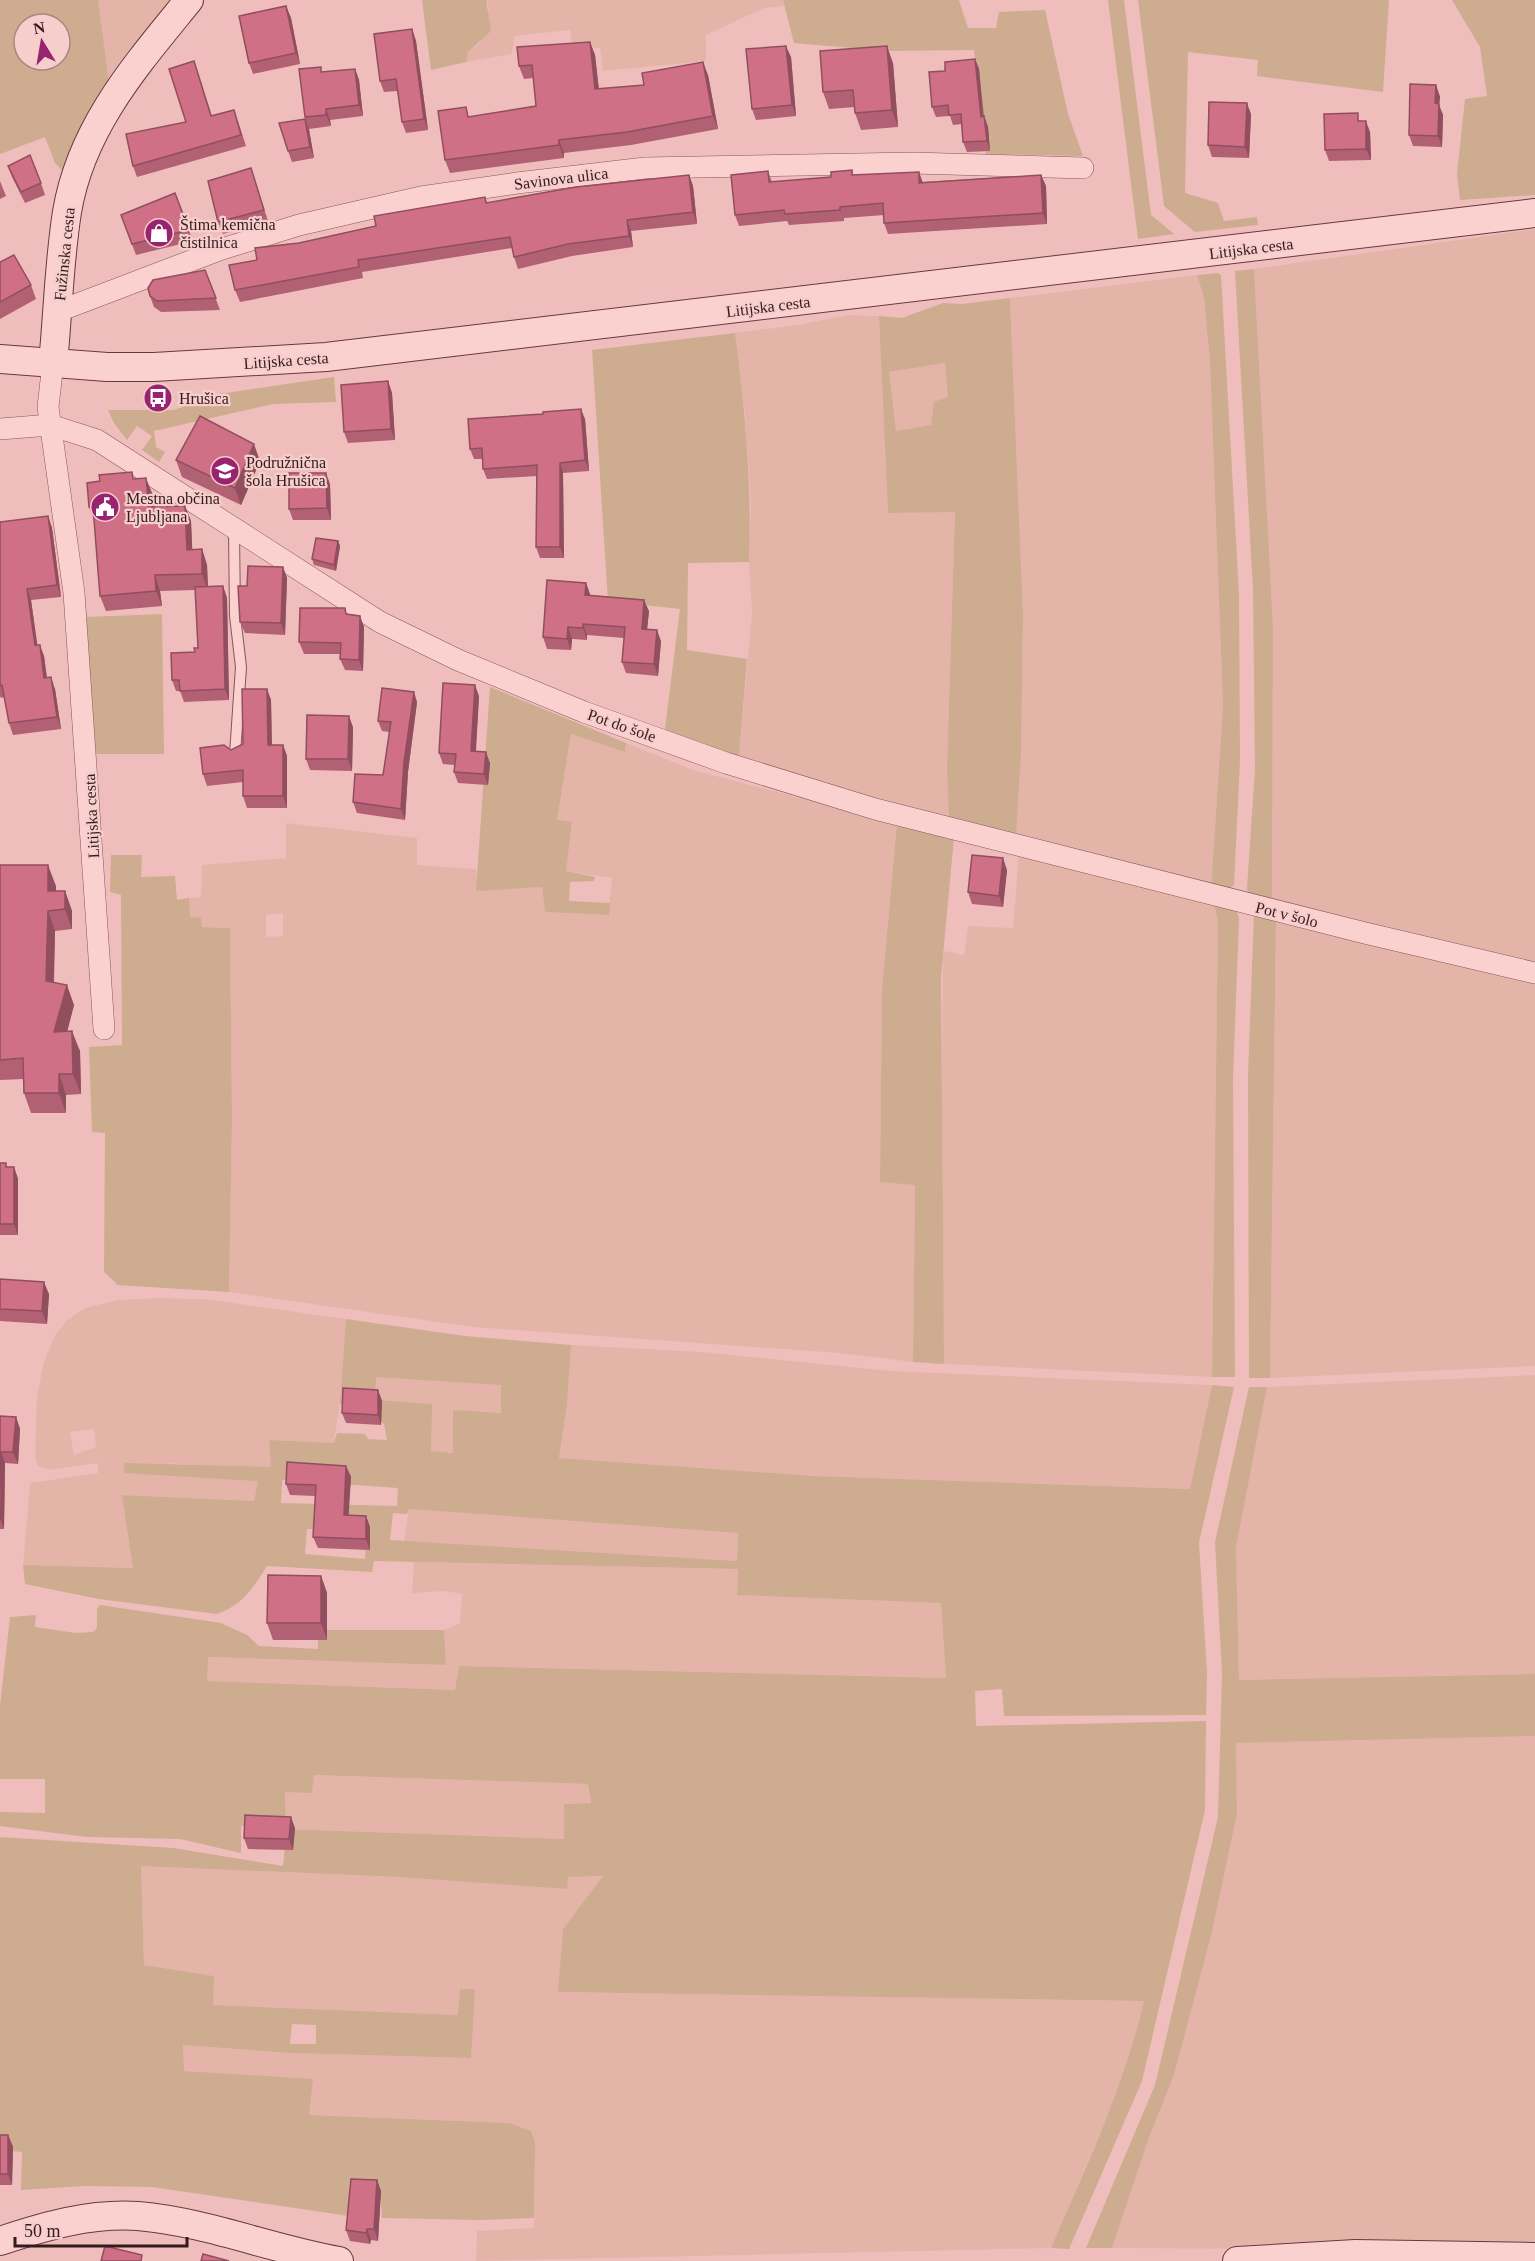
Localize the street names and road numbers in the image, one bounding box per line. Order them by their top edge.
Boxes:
street label: Savinova ulica [513,164,609,193]
street label: Fužinska cesta [51,207,78,302]
street label: Litijska cesta [1208,235,1294,263]
street label: Litijska cesta [725,293,811,321]
street label: Litijska cesta [243,349,329,373]
street label: Pot do šole [585,706,658,745]
street label: Litijska cesta [81,773,103,859]
street label: Pot v šolo [1254,898,1320,930]

